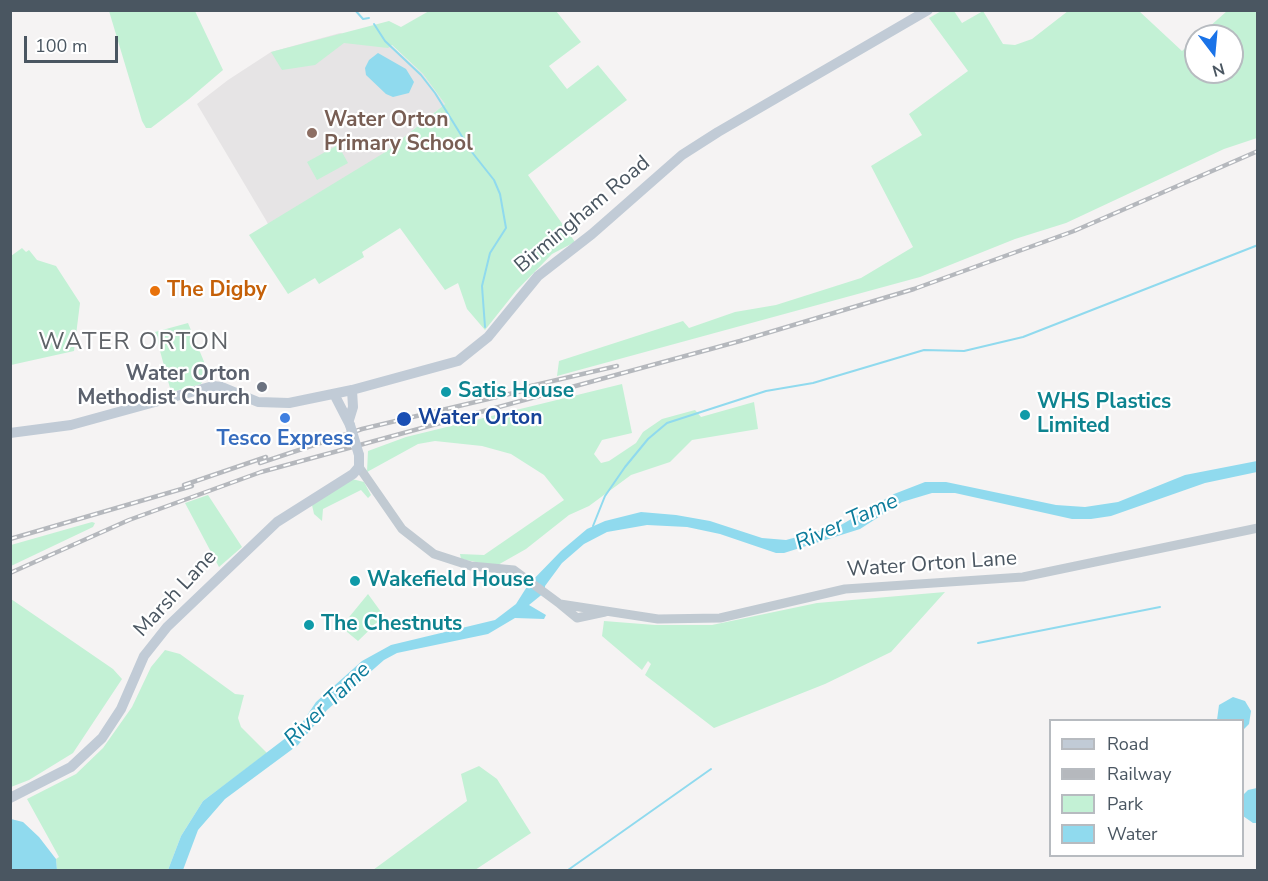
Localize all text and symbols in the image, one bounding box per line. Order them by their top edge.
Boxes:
scale bar [27,24,122,62]
north arrow [1184,24,1244,84]
text: 100 m [35,34,87,58]
text: N [1210,57,1227,82]
place label: Water Orton Primary School [324,108,473,158]
marker: Water Orton Primary School [305,126,319,140]
street label: Birmingham Road [510,151,656,279]
place label: The Digby [167,278,267,304]
marker: The Digby [148,284,162,298]
district label: WATER ORTON [38,329,230,357]
place label: Water Orton Methodist Church [77,362,250,412]
place label: Satis House [458,379,574,405]
marker: Water Orton Methodist Church [255,380,269,394]
marker: Satis House [439,385,453,399]
place label: WHS Plastics Limited [1037,390,1171,440]
place label: Water Orton [418,406,542,432]
marker: WHS Plastics Limited [1018,408,1032,422]
marker: Water Orton [395,410,413,428]
marker: Tesco Express [278,411,292,425]
place label: Tesco Express [216,427,354,453]
water label: River Tame [791,489,903,557]
street label: Marsh Lane [129,545,223,643]
street label: Water Orton Lane [846,546,1018,584]
place label: Wakefield House [367,568,534,594]
marker: Wakefield House [348,574,362,588]
place label: The Chestnuts [321,612,462,638]
marker: The Chestnuts [302,618,316,632]
water label: River Tame [279,657,377,753]
legend [1049,719,1244,857]
text: Road [1107,732,1149,756]
text: Railway [1107,762,1172,786]
text: Park [1107,792,1143,816]
text: Water [1107,822,1158,846]

